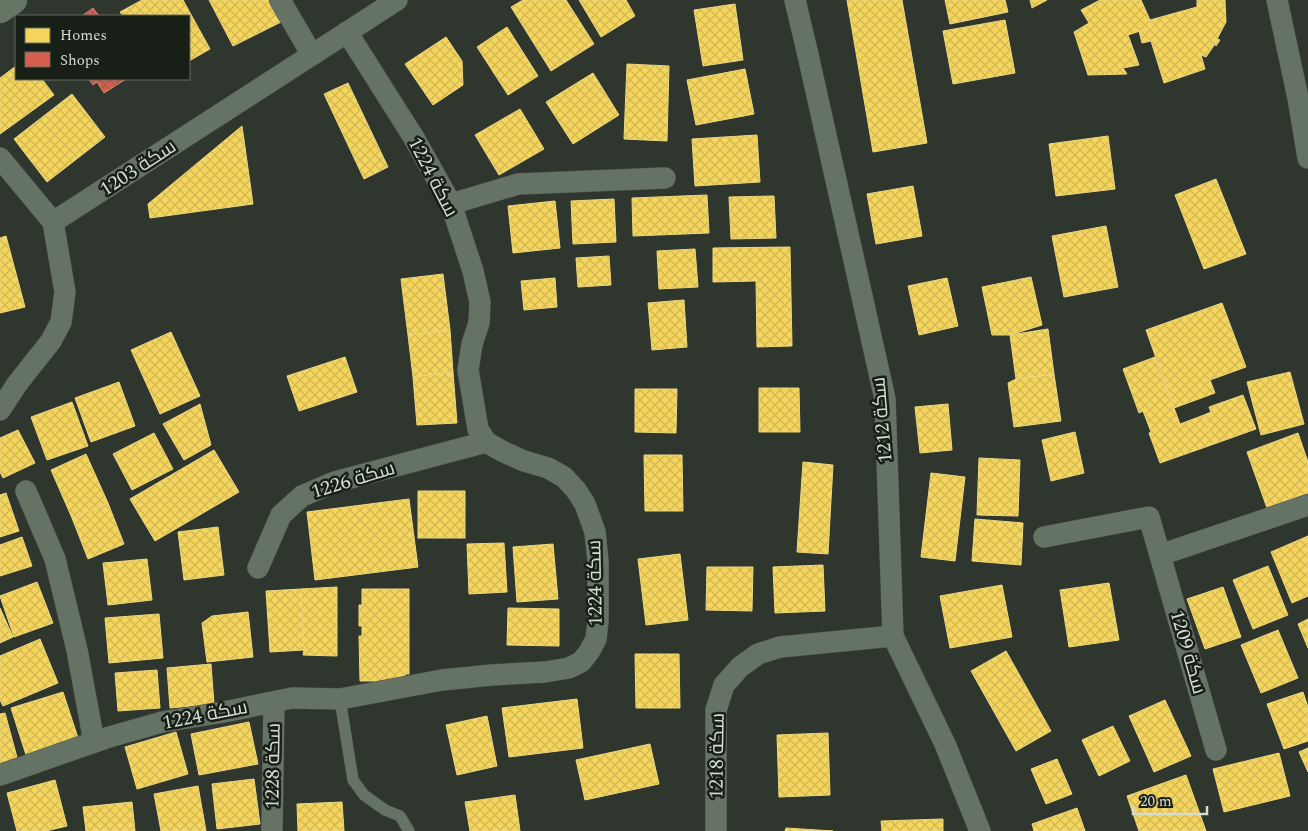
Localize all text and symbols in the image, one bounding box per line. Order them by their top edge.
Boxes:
legend [15,15,190,80]
text: Homes [60,24,107,47]
text: Shops [60,49,100,72]
street label: سكة 1203 [94,132,182,204]
street label: سكة 1224 [400,132,466,222]
street label: سكة 1212 [863,376,901,464]
street label: سكة 1226 [307,453,399,507]
street label: سكة 1224 [579,540,611,626]
street label: سكة 1209 [1162,606,1214,698]
street label: سكة 1224 [160,692,250,738]
street label: سكة 1218 [701,713,733,799]
street label: سكة 1228 [257,723,289,809]
scale bar [1133,784,1207,816]
text: 20 m [1140,790,1172,813]

